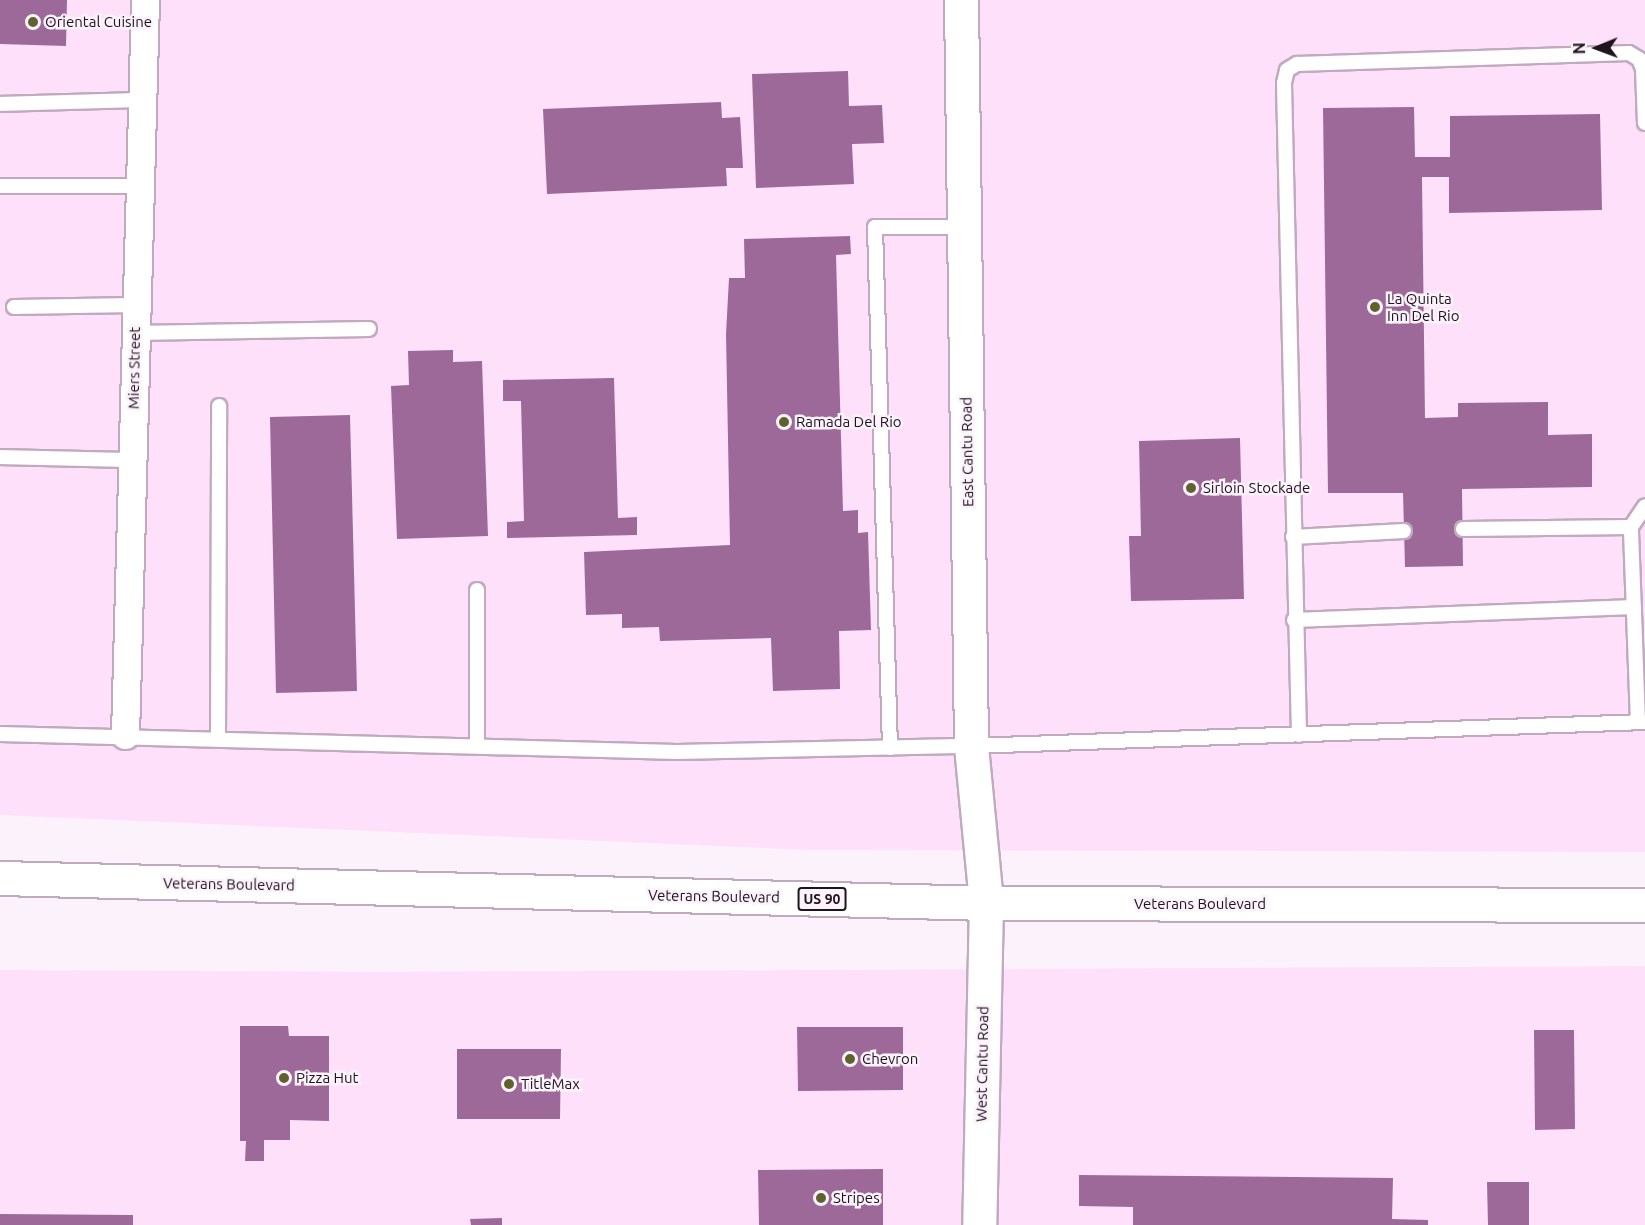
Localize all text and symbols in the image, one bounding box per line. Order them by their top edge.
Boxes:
place label: Oriental Cuisine [45,13,152,31]
marker: Oriental Cuisine [26,15,40,29]
north arrow [1567,18,1627,78]
text: N [1570,42,1588,54]
place label: La Quinta Inn Del Rio [1387,289,1459,324]
marker: La Quinta Inn Del Rio [1368,300,1382,314]
street label: Miers Street [124,327,144,409]
street label: East Cantu Road [957,397,977,507]
place label: Ramada Del Rio [796,413,902,431]
marker: Ramada Del Rio [777,415,791,429]
place label: Sirloin Stockade [1203,479,1310,497]
marker: Sirloin Stockade [1184,481,1198,495]
street label: Veterans Boulevard [163,874,295,894]
street label: Veterans Boulevard [648,886,780,906]
road number: US 90 [796,888,848,910]
street label: Veterans Boulevard [1134,895,1266,913]
street label: West Cantu Road [972,1006,992,1122]
place label: Chevron [862,1050,918,1068]
marker: Chevron [843,1052,857,1066]
place label: Pizza Hut [296,1069,358,1087]
marker: Pizza Hut [277,1071,291,1085]
place label: TitleMax [521,1075,580,1093]
marker: TitleMax [502,1077,516,1091]
place label: Stripes [833,1189,880,1207]
marker: Stripes [814,1191,828,1205]

